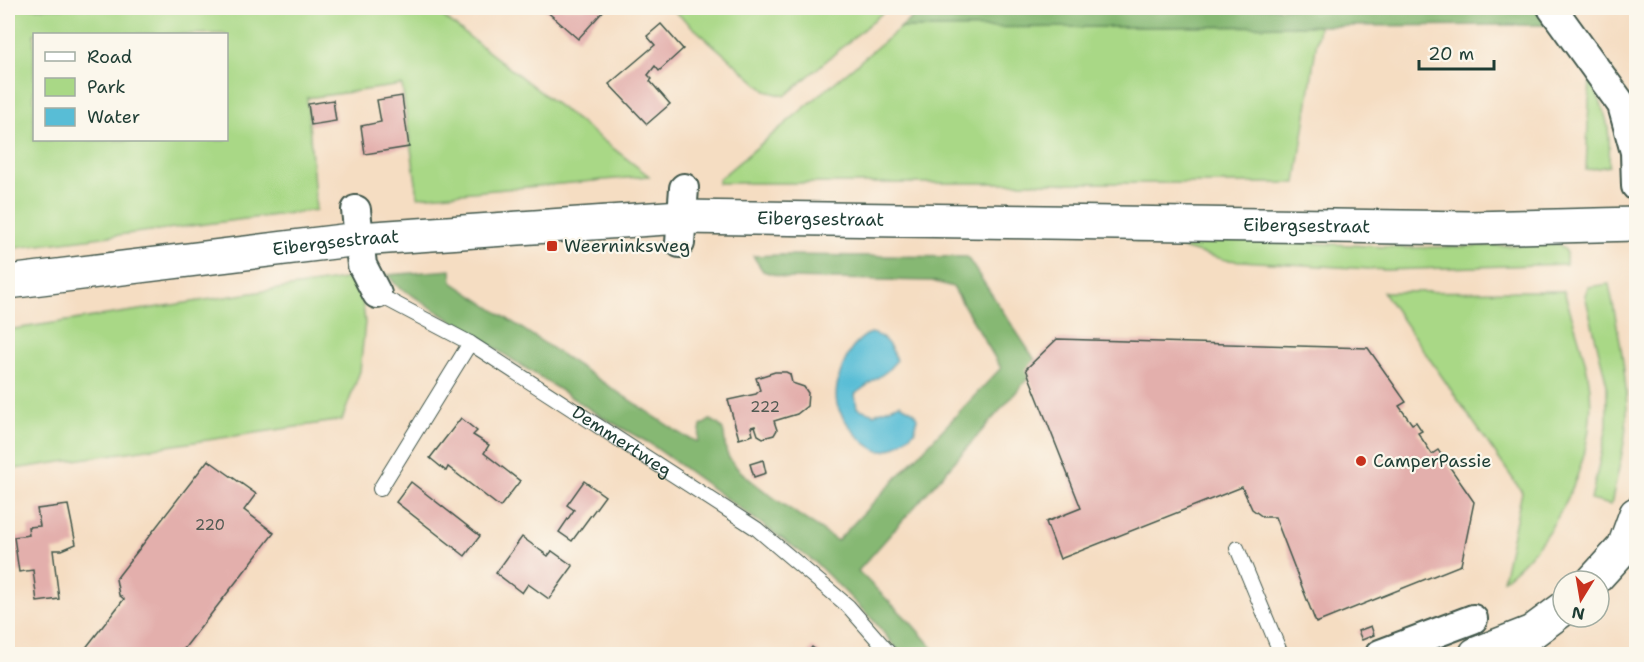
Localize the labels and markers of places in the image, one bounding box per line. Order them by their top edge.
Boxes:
place label: Weerninksweg [564,234,690,258]
marker: Weerninksweg [545,239,559,253]
place label: CamperPassie [1373,449,1491,473]
marker: CamperPassie [1354,454,1368,468]

